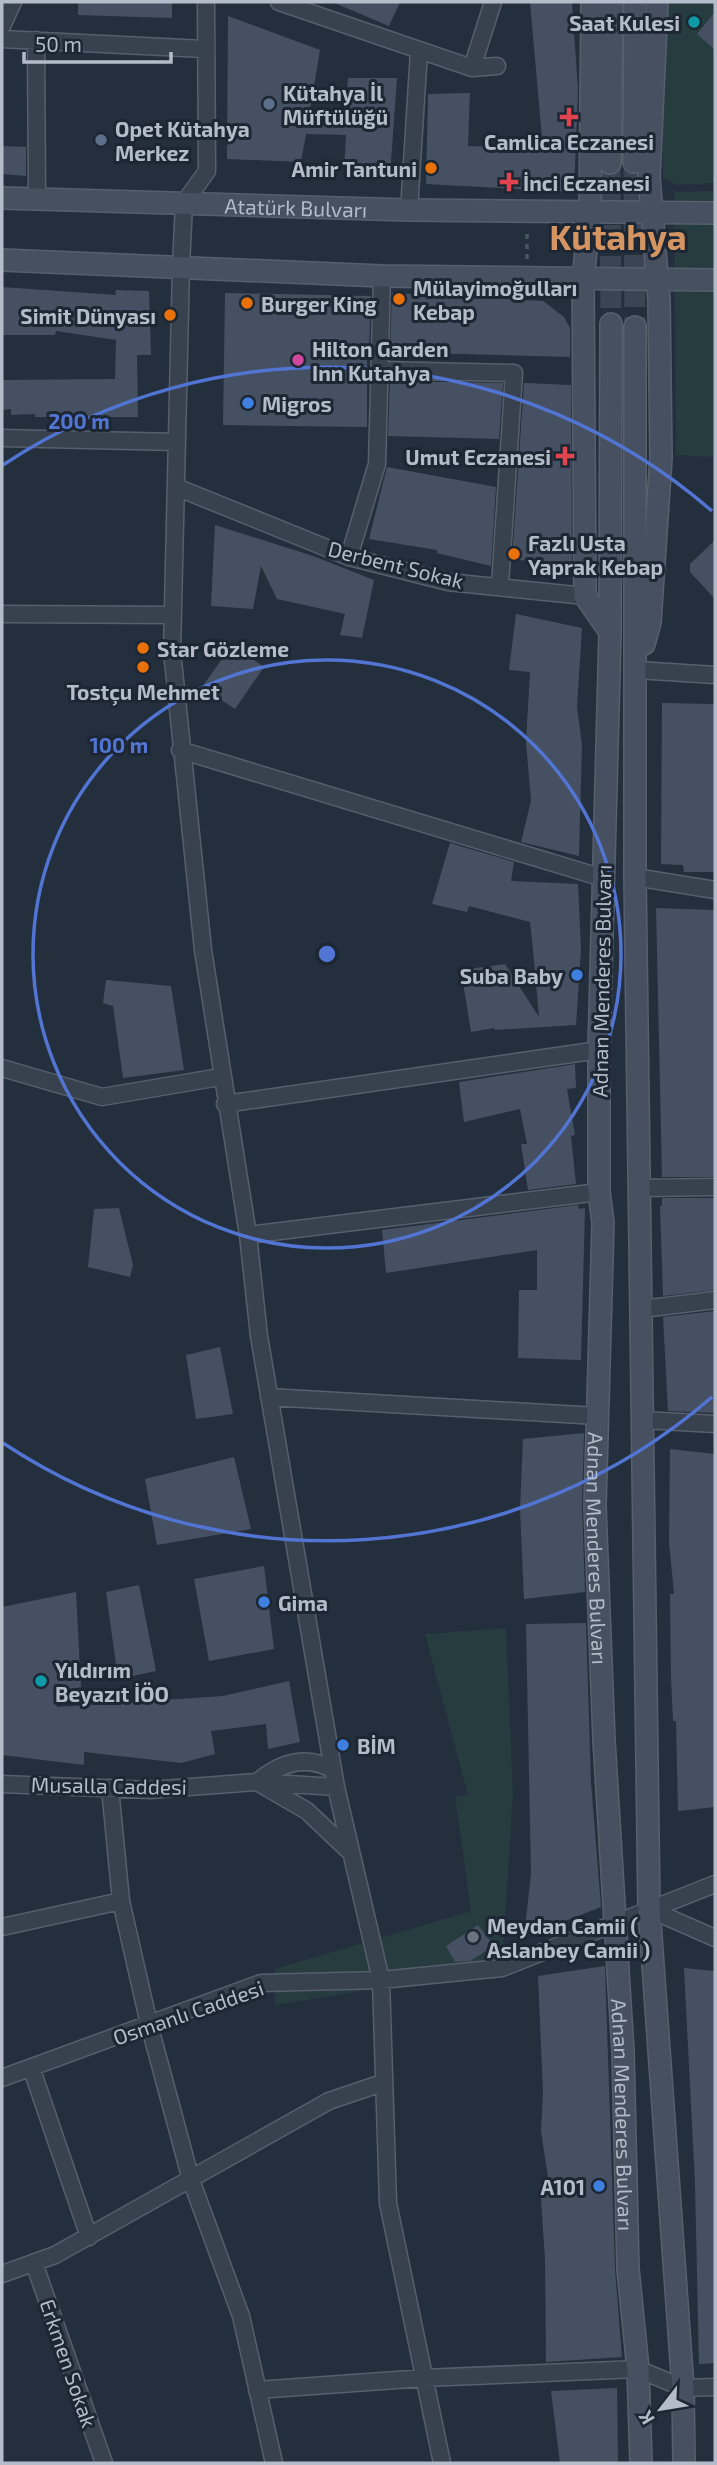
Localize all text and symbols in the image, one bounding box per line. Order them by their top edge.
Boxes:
place label: Saat Kulesi [569,10,680,35]
marker: Saat Kulesi [686,14,702,30]
scale bar [24,21,172,65]
text: 50 m [35,31,82,56]
place label: Kütahya İl Müftülüğü [283,80,388,129]
marker: Kütahya İl Müftülüğü [261,96,277,112]
marker: Camlica Eczanesi [561,109,577,125]
place label: Opet Kütahya Merkez [115,116,250,165]
place label: Camlica Eczanesi [484,129,654,154]
marker: Opet Kütahya Merkez [93,132,109,148]
place label: Amir Tantuni [291,156,417,181]
marker: Amir Tantuni [423,160,439,176]
place label: İnci Eczanesi [523,170,650,195]
marker: İnci Eczanesi [501,174,517,190]
street label: Atatürk Bulvarı [224,192,368,221]
district label: Kütahya [549,215,687,258]
place label: Mülayimoğulları Kebap [413,275,577,324]
place label: Burger King [261,291,377,316]
marker: Mülayimoğulları Kebap [391,291,407,307]
marker: Burger King [239,295,255,311]
place label: Simit Dünyası [20,303,156,329]
marker: Simit Dünyası [162,307,178,323]
place label: Hilton Garden Inn Kutahya [312,336,449,386]
marker: Hilton Garden Inn Kutahya [290,352,306,368]
place label: Migros [262,391,332,416]
marker: Migros [240,395,256,411]
text: 200 m [48,408,110,433]
place label: Umut Eczanesi [405,444,551,469]
marker: Umut Eczanesi [557,448,573,464]
place label: Fazlı Usta Yaprak Kebap [528,530,663,579]
street label: Derbent Sokak [326,535,466,593]
marker: Fazlı Usta Yaprak Kebap [506,546,522,562]
place label: Star Gözleme [157,636,289,661]
marker: Star Gözleme [135,640,151,656]
marker: Tostçu Mehmet [135,659,151,675]
place label: Tostçu Mehmet [66,679,220,706]
text: 100 m [90,732,148,757]
street label: Adnan Menderes Bulvarı [586,864,616,1098]
centre of rings [315,942,339,966]
place label: Suba Baby [460,963,563,989]
marker: Suba Baby [569,967,585,983]
street label: Adnan Menderes Bulvarı [582,1432,614,1665]
place label: Gima [278,1590,328,1615]
marker: Gima [256,1594,272,1610]
place label: Yıldırım Beyazıt İÖO [55,1657,169,1707]
marker: Yıldırım Beyazıt İÖO [33,1673,49,1689]
place label: BİM [357,1733,396,1758]
marker: BİM [335,1737,351,1753]
street label: Musalla Caddesi [31,1771,187,1799]
place label: Meydan Camii ( Aslanbey Camii ) [487,1913,650,1963]
marker: Meydan Camii ( Aslanbey Camii ) [465,1929,481,1945]
street label: Osmanlı Caddesi [109,1975,267,2049]
street label: Adnan Menderes Bulvarı [607,1998,640,2231]
place label: A101 [541,2174,585,2199]
marker: A101 [591,2178,607,2194]
street label: Erkmen Sokak [35,2296,103,2431]
north arrow [626,2374,696,2444]
text: K [633,2407,659,2429]

